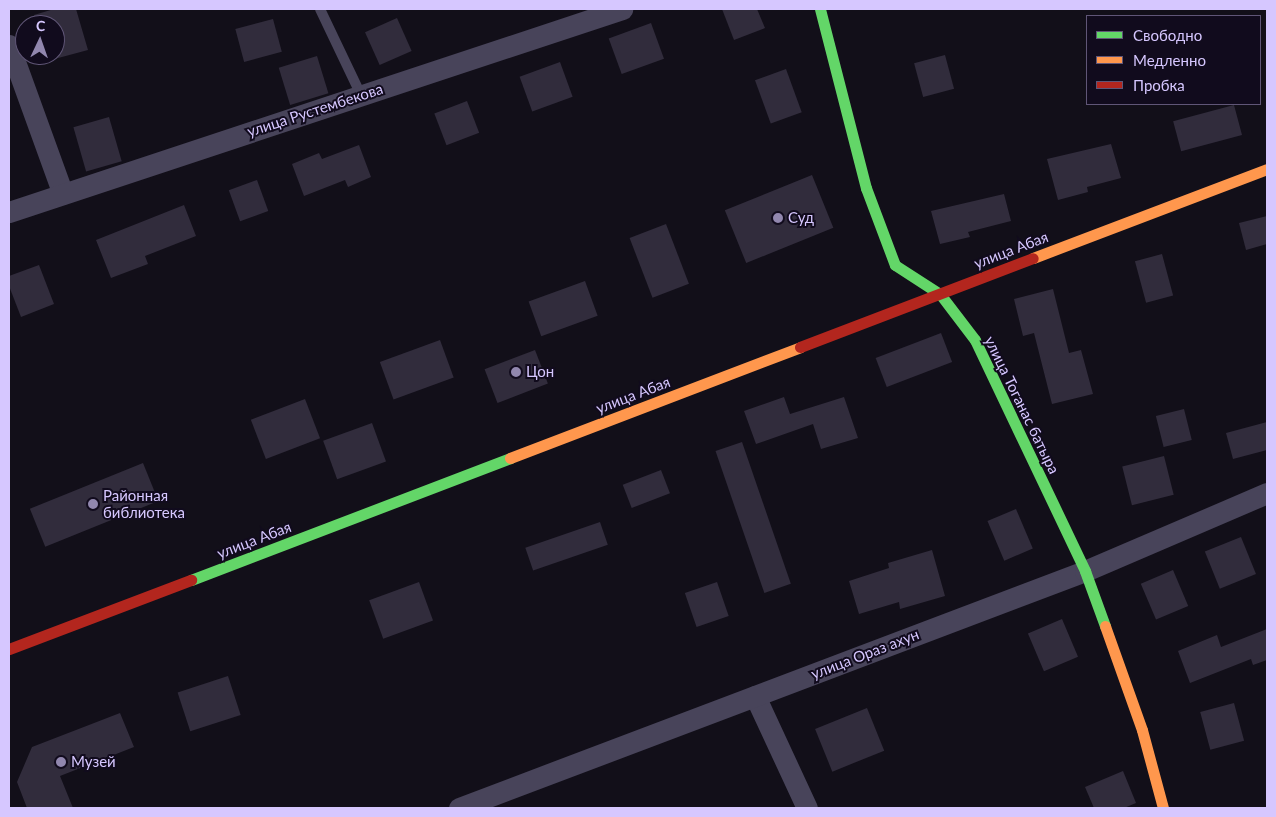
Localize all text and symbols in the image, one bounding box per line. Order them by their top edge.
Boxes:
north arrow [15,15,65,65]
legend [1086,15,1261,105]
text: С [36,17,46,34]
text: Свободно [1133,26,1202,44]
text: Медленно [1133,51,1206,69]
text: Пробка [1133,76,1185,94]
street label: улица Рустембекова [245,80,385,140]
place label: Суд [788,209,814,227]
marker: Суд [772,212,784,224]
street label: улица Абая [971,228,1051,272]
street label: улица Тоганас батыра [981,333,1063,477]
place label: Цон [526,363,554,381]
marker: Цон [510,366,522,378]
street label: улица Абая [593,373,673,417]
place label: Районная библиотека [103,486,185,521]
marker: Районная библиотека [87,498,99,510]
street label: улица Абая [214,518,294,562]
street label: улица Ораз ахун [808,625,922,683]
place label: Музей [71,753,116,771]
marker: Музей [55,756,67,768]

